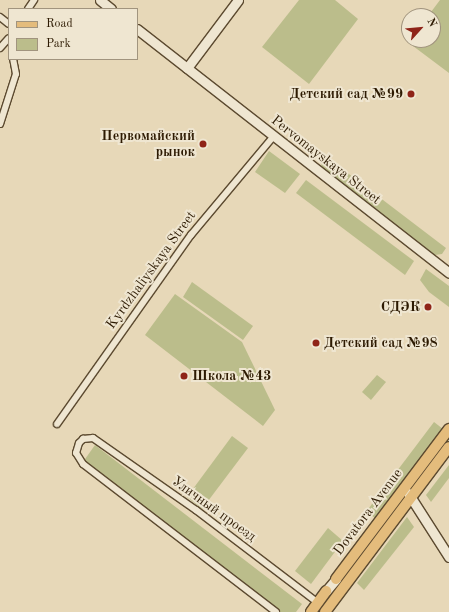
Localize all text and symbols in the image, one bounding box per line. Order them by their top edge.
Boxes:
legend [8,8,138,60]
north arrow [401,8,441,48]
text: N [424,17,438,29]
text: Road [46,18,73,30]
text: Park [46,38,71,50]
place label: Детский сад №99 [289,86,403,102]
marker: Детский сад №99 [406,89,416,99]
street label: Pervomayskaya Street [268,112,384,208]
place label: Первомайский рынок [101,128,195,160]
marker: Первомайский рынок [198,139,208,149]
street label: Kyrdzhaliyskaya Street [103,208,199,332]
place label: СДЭК [381,299,420,315]
marker: СДЭК [423,302,433,312]
place label: Детский сад №98 [324,335,438,351]
marker: Детский сад №98 [311,338,321,348]
place label: Школа №43 [192,368,271,384]
marker: Школа №43 [179,371,189,381]
street label: Dovatora Avenue [330,465,406,559]
street label: Уличный проезд [169,473,259,545]

